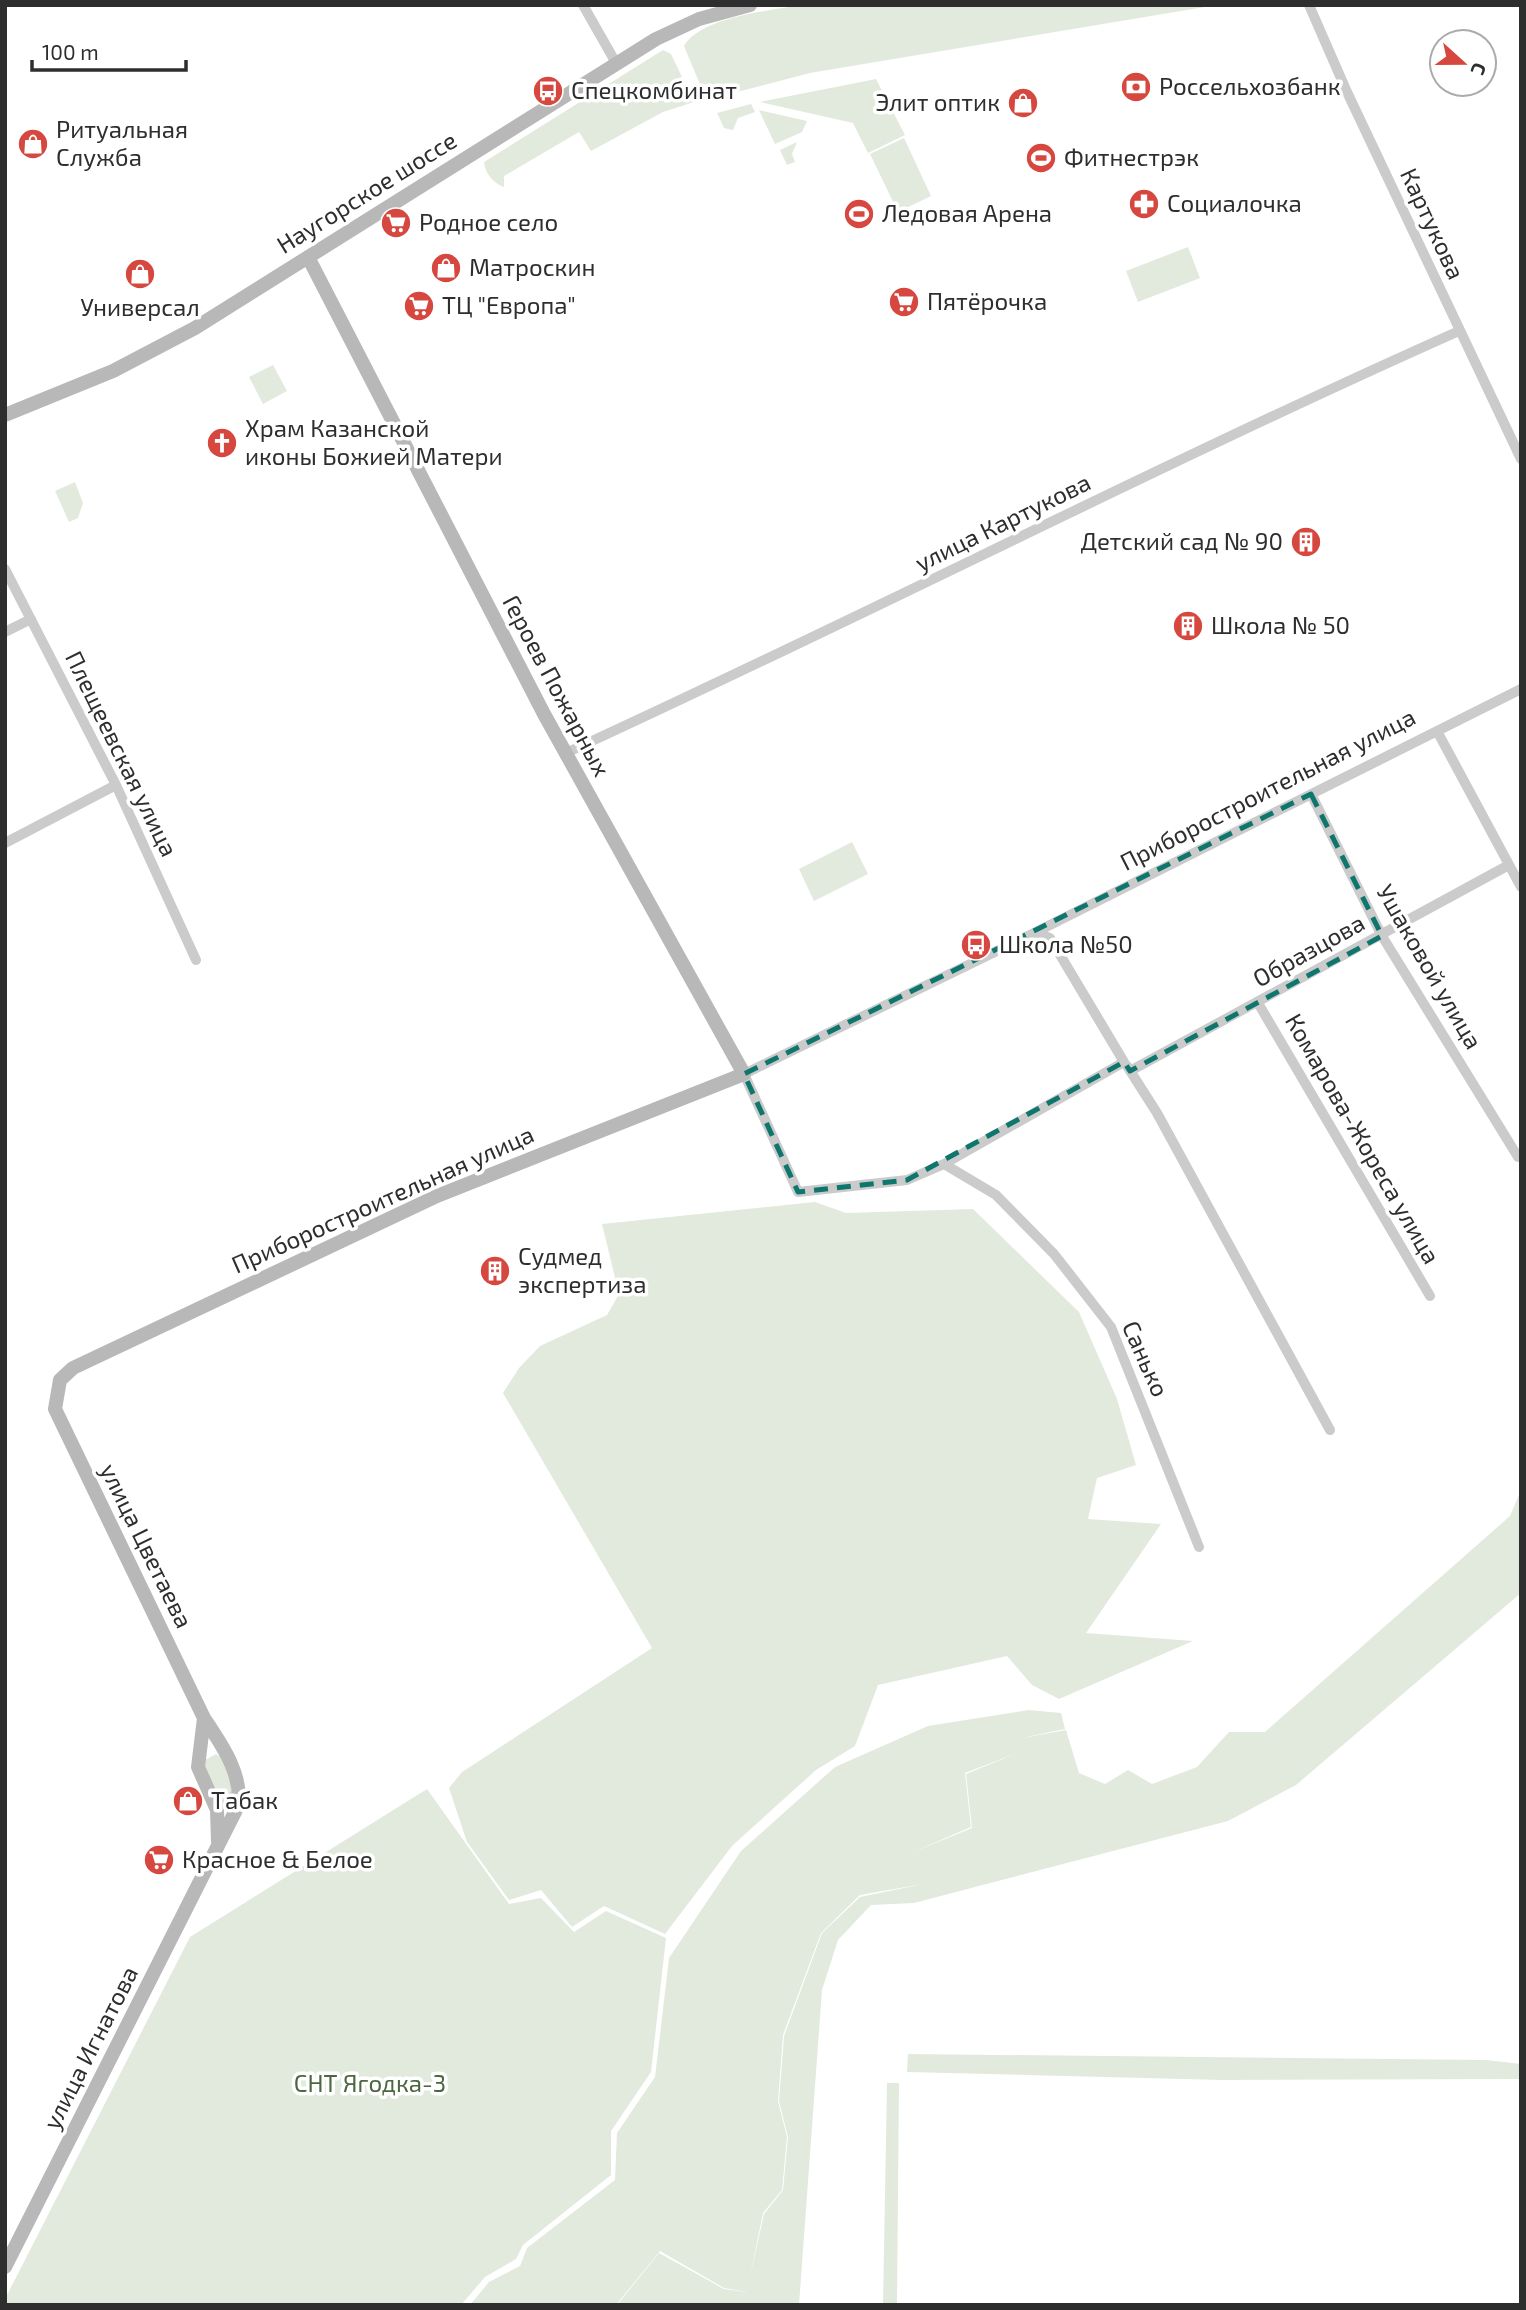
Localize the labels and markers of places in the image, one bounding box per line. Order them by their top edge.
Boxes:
bank icon: Россельхозбанк [1119,70,1153,104]
place label: Россельхозбанк [1159,71,1341,100]
bus stop icon: Спецкомбинат [531,74,565,108]
place label: Спецкомбинат [571,75,737,104]
shop icon: Элит оптик [1006,86,1040,120]
place label: Элит оптик [875,87,1000,116]
place label: Ритуальная Служба [56,114,188,172]
shop icon: Ритуальная Служба [16,127,50,161]
sports icon: Фитнестрэк [1024,141,1058,175]
place label: Фитнестрэк [1064,142,1199,171]
pharmacy icon: Социалочка [1127,187,1161,221]
place label: Социалочка [1167,188,1302,217]
sports icon: Ледовая Арена [842,197,876,231]
place label: Ледовая Арена [882,198,1052,227]
supermarket icon: Родное село [379,206,413,240]
place label: Родное село [419,207,558,236]
shop icon: Матроскин [429,251,463,285]
place label: Матроскин [469,252,595,281]
shop icon: Универсал [123,257,157,291]
supermarket icon: Пятёрочка [887,285,921,319]
place label: Пятёрочка [927,286,1047,315]
supermarket icon: ТЦ "Европа" [402,289,436,323]
place label: ТЦ "Европа" [442,290,576,319]
place label: Универсал [80,292,200,321]
place label: Храм Казанской иконы Божией Матери [245,413,503,470]
church icon: Храм Казанской иконы Божией Матери [205,426,239,460]
building icon: Детский сад № 90 [1289,525,1323,559]
place label: Детский сад № 90 [1080,526,1283,555]
building icon: Школа № 50 [1171,609,1205,643]
place label: Школа № 50 [1211,610,1350,639]
bus stop icon: Школа №50 [959,928,993,962]
place label: Школа №50 [999,929,1133,958]
place label: Судмед экспертиза [518,1241,646,1298]
building icon: Судмед экспертиза [478,1254,512,1288]
shop icon: Табак [171,1784,205,1818]
place label: Табак [211,1785,278,1814]
supermarket icon: Красное & Белое [142,1843,176,1877]
place label: Красное & Белое [182,1844,373,1873]

